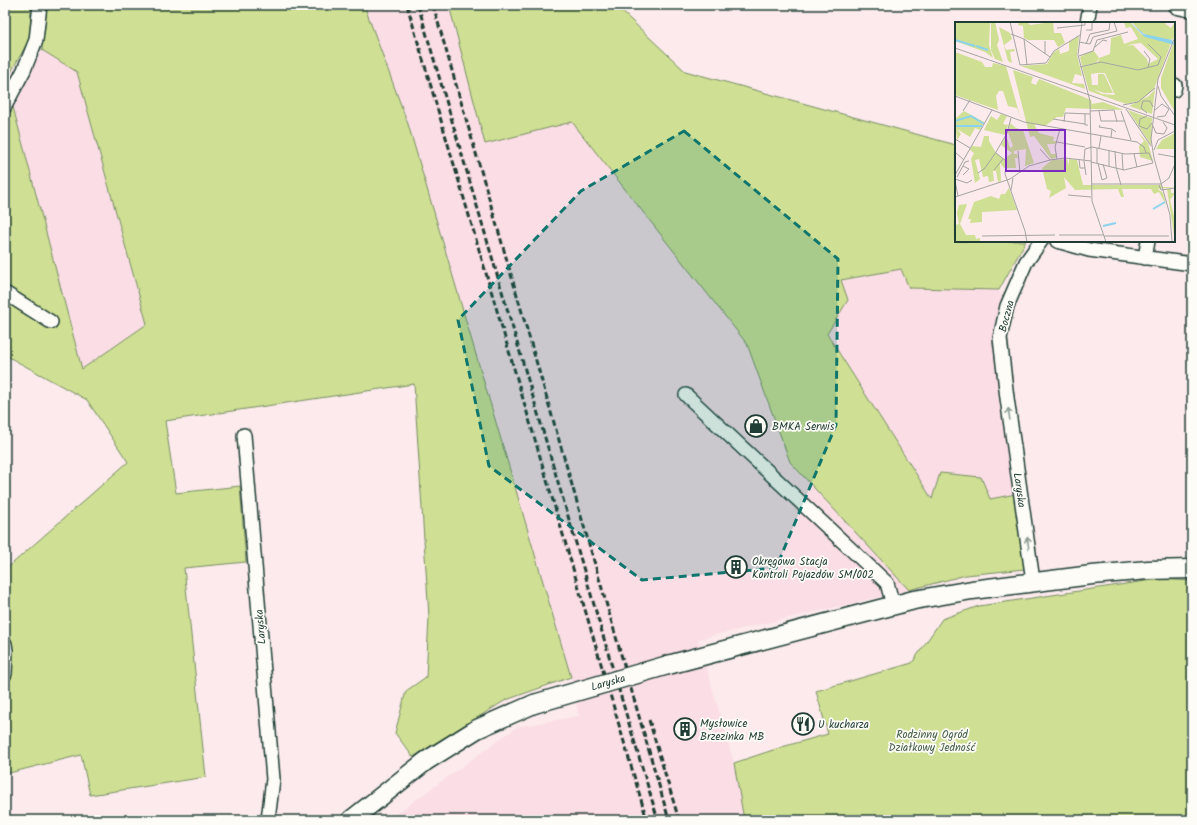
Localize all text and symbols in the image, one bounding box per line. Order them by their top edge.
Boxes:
inset map [955,22,1175,242]
street label: Boczna [994,298,1020,334]
one-way arrow [1005,408,1013,421]
shop icon: BMKA Serwis [743,413,769,439]
place label: BMKA Serwis [772,418,835,436]
street label: Laryska [1008,472,1030,509]
one-way arrow [1024,537,1032,550]
place label: Okręgowa Stacja Kontroli Pojazdów SM/002 [752,553,874,584]
building icon: Okręgowa Stacja Kontroli Pojazdów SM/002 [723,554,749,580]
street label: Laryska [251,609,271,645]
street label: Laryska [589,669,628,696]
restaurant icon: U kucharza [790,711,816,737]
place label: Mysłowice Brzezinka MB [700,715,764,746]
building icon: Mysłowice Brzezinka MB [672,716,698,742]
place label: U kucharza [818,716,869,734]
park label: Rodzinny Ogród Działkowy Jedność [889,726,976,757]

